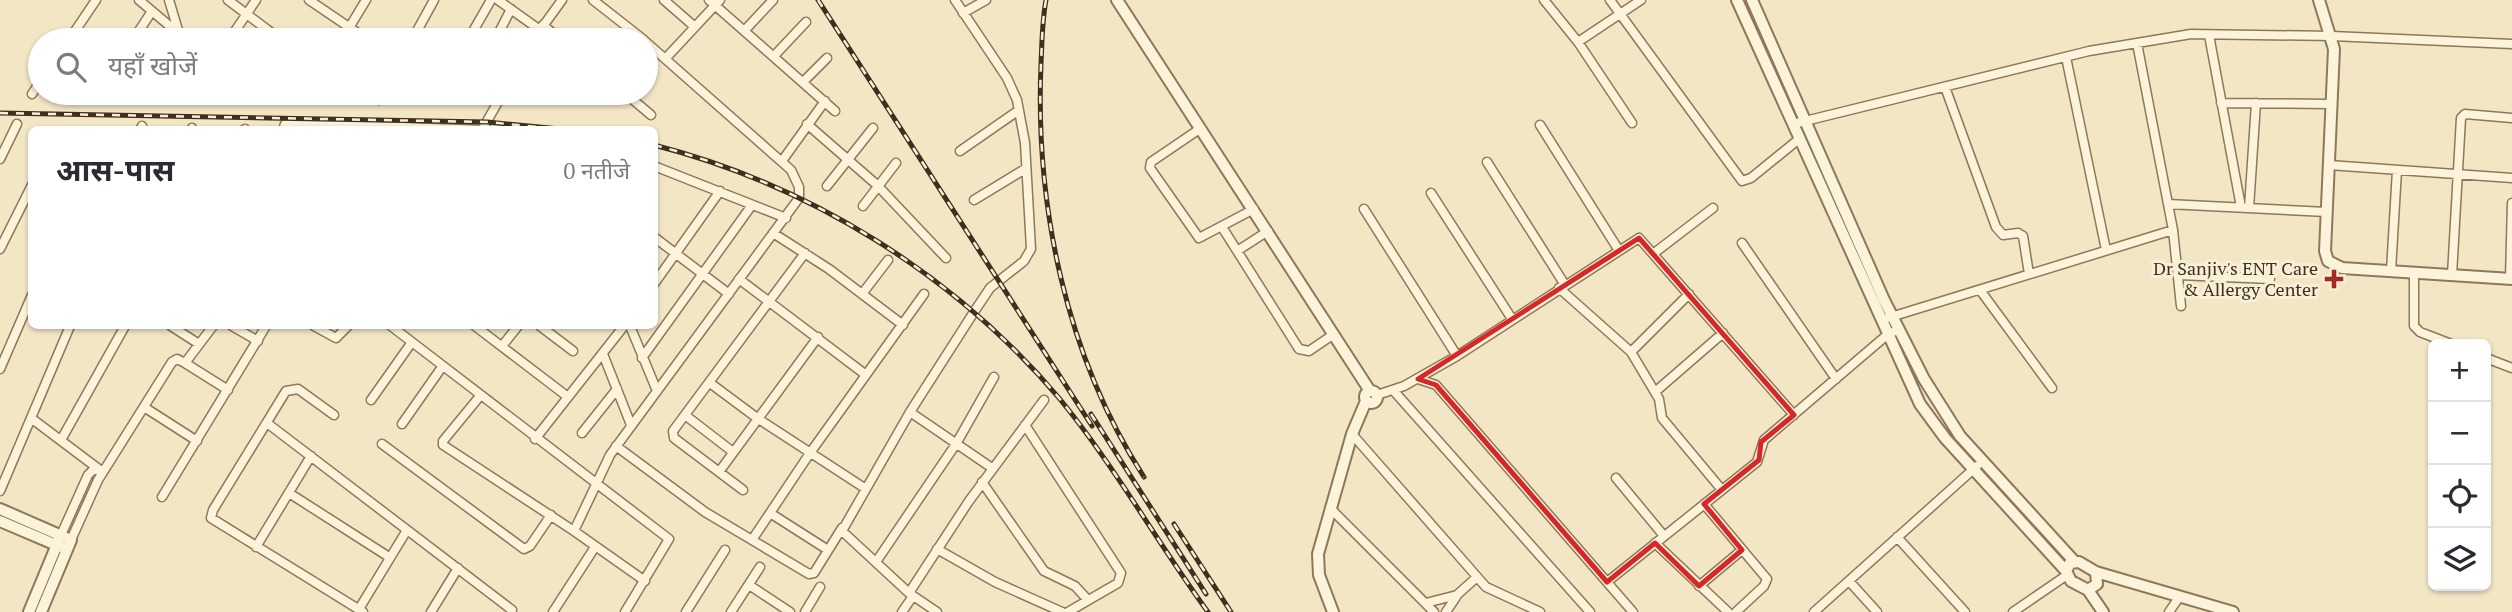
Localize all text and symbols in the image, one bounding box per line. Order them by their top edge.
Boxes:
search box [28,28,658,105]
icon: search [52,48,90,86]
text: यहाँ खोजें [108,48,197,82]
text: आस-पास [56,150,174,190]
text: 0 नतीजे [563,155,630,186]
place label: Dr Sanjiv's ENT Care & Allergy Center [2153,256,2318,301]
marker: Dr Sanjiv's ENT Care & Allergy Center [2324,269,2344,289]
map controls [2428,339,2491,591]
button: + [2428,339,2491,402]
button: − [2428,402,2491,465]
button: locate [2428,465,2491,528]
button: layers [2428,528,2491,591]

